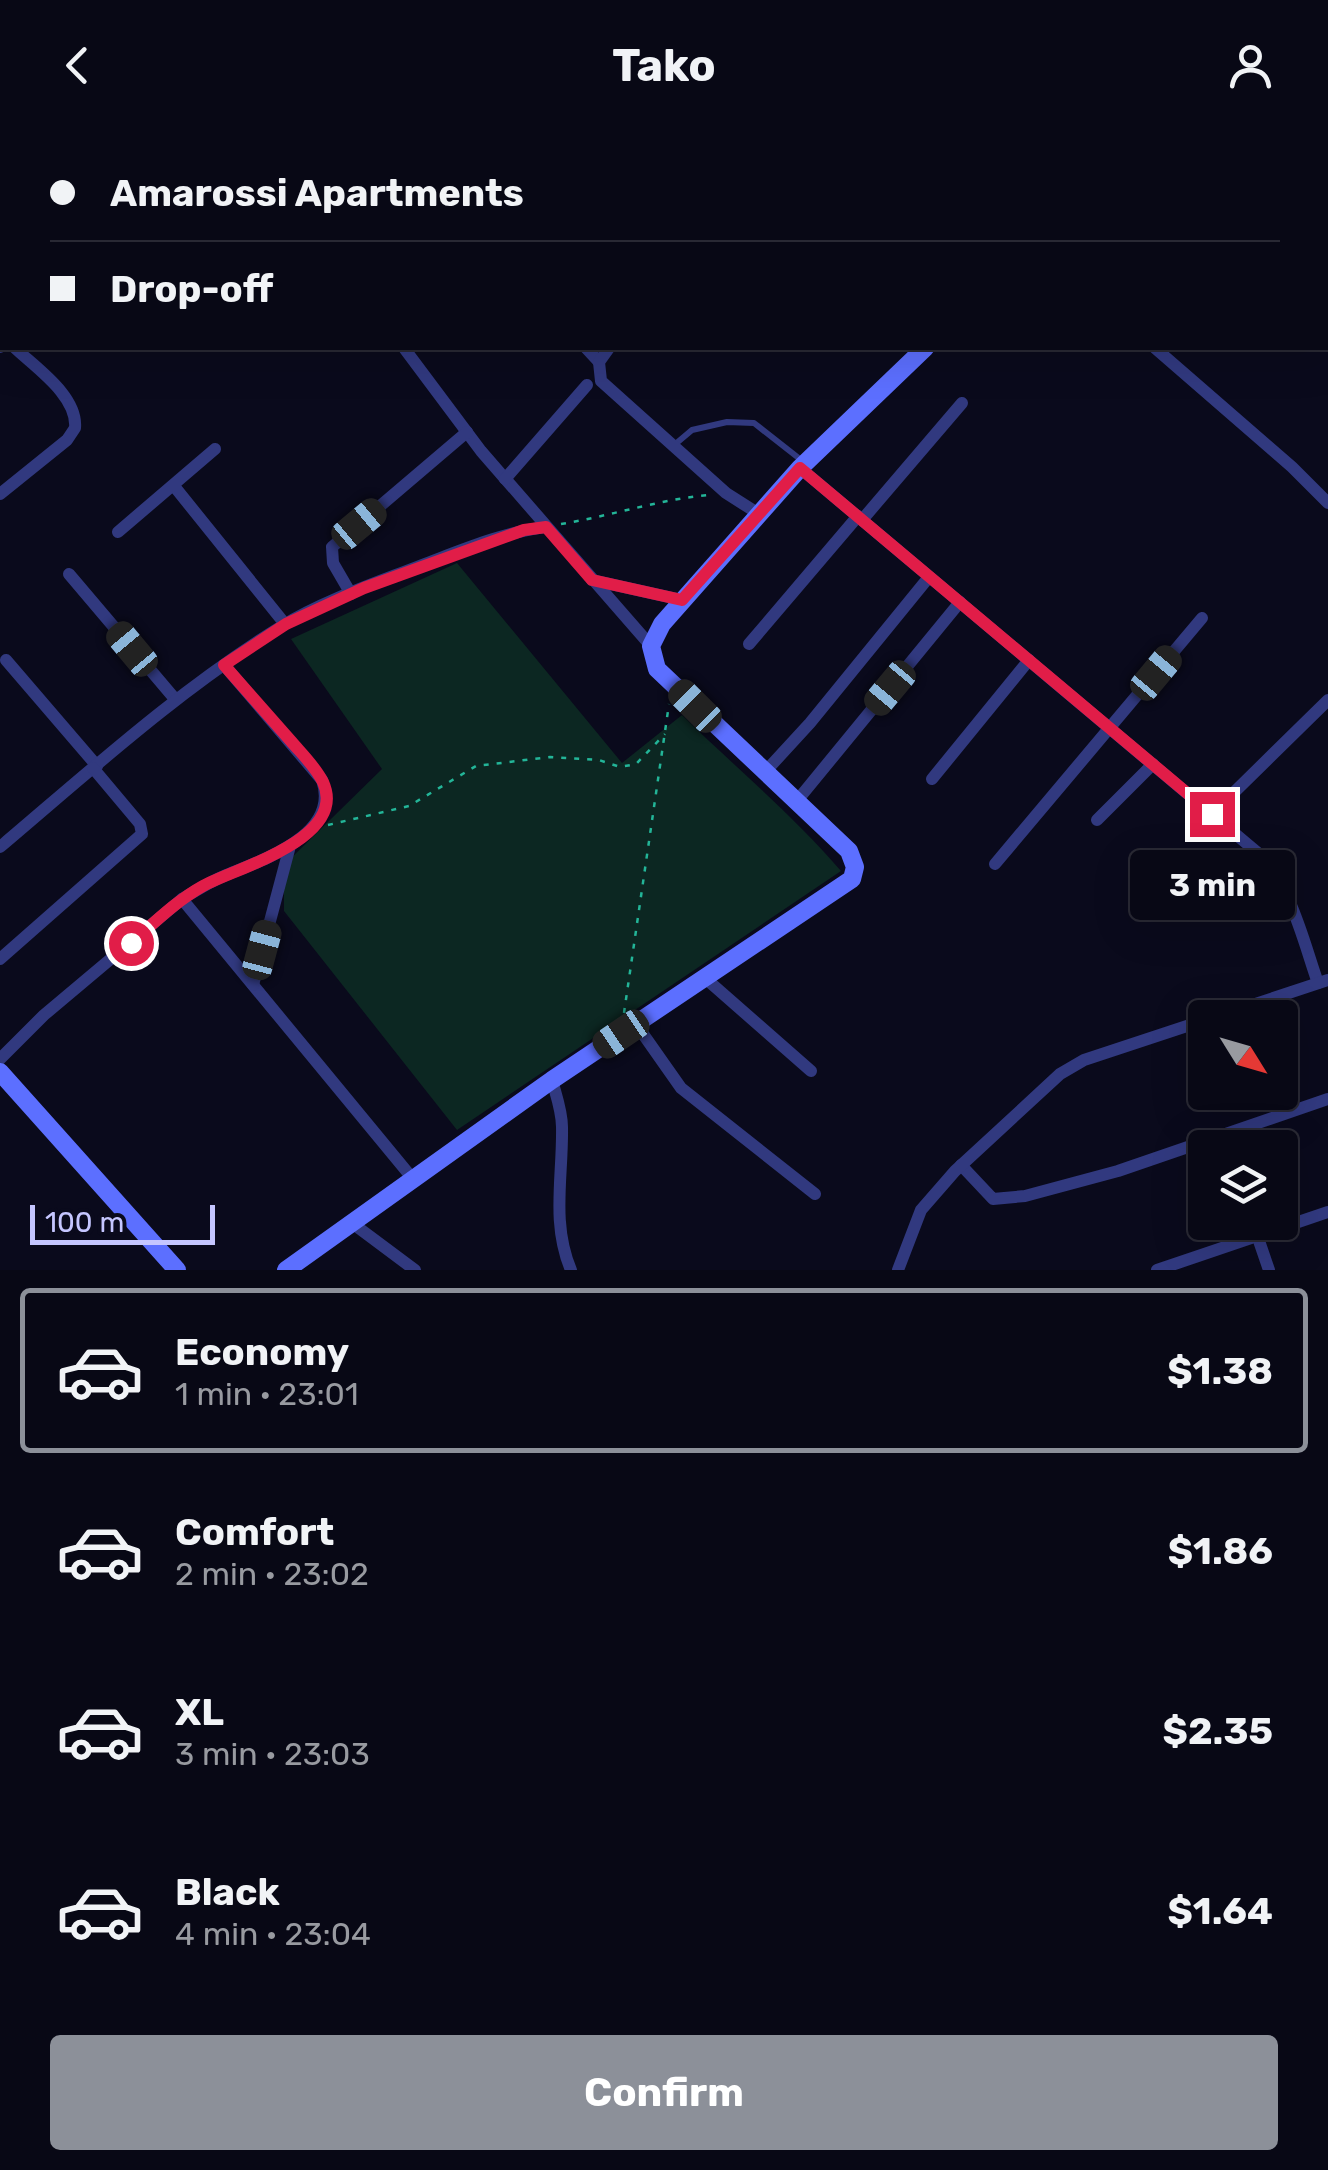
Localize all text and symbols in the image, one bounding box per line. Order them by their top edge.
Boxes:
icon: back [50,38,105,93]
icon: person [1223,38,1278,93]
text: Tako [612,39,716,92]
text: Amarossi Apartments [110,170,524,216]
text: Drop-off [110,266,273,312]
car [326,493,392,555]
car [101,616,163,682]
car [1125,640,1187,706]
car [859,655,921,721]
car [663,674,727,738]
route end [1190,792,1235,837]
callout: 3 min [1130,849,1294,919]
text: 3 min [1169,866,1256,904]
car [240,917,284,983]
route start [109,921,154,966]
north arrow [1188,1000,1298,1110]
map controls [1188,1000,1298,1240]
car [588,1005,654,1063]
button: layers [1188,1130,1298,1240]
scale bar [30,1200,215,1244]
text: 100 m [45,1206,124,1239]
icon: car [55,1326,145,1416]
text: Economy [175,1329,349,1375]
text: $1.38 [1167,1348,1273,1394]
text: 1 min · 23:01 [175,1375,359,1413]
icon: car [55,1506,145,1596]
text: Comfort [175,1509,334,1555]
text: $1.86 [1168,1528,1273,1574]
text: 2 min · 23:02 [175,1555,369,1593]
icon: car [55,1686,145,1776]
text: XL [175,1689,224,1735]
text: $2.35 [1163,1708,1273,1754]
text: 3 min · 23:03 [175,1735,370,1773]
icon: car [55,1866,145,1956]
text: Black [175,1869,280,1915]
text: $1.64 [1167,1888,1273,1934]
text: 4 min · 23:04 [175,1915,371,1953]
button: Confirm [50,2035,1278,2150]

